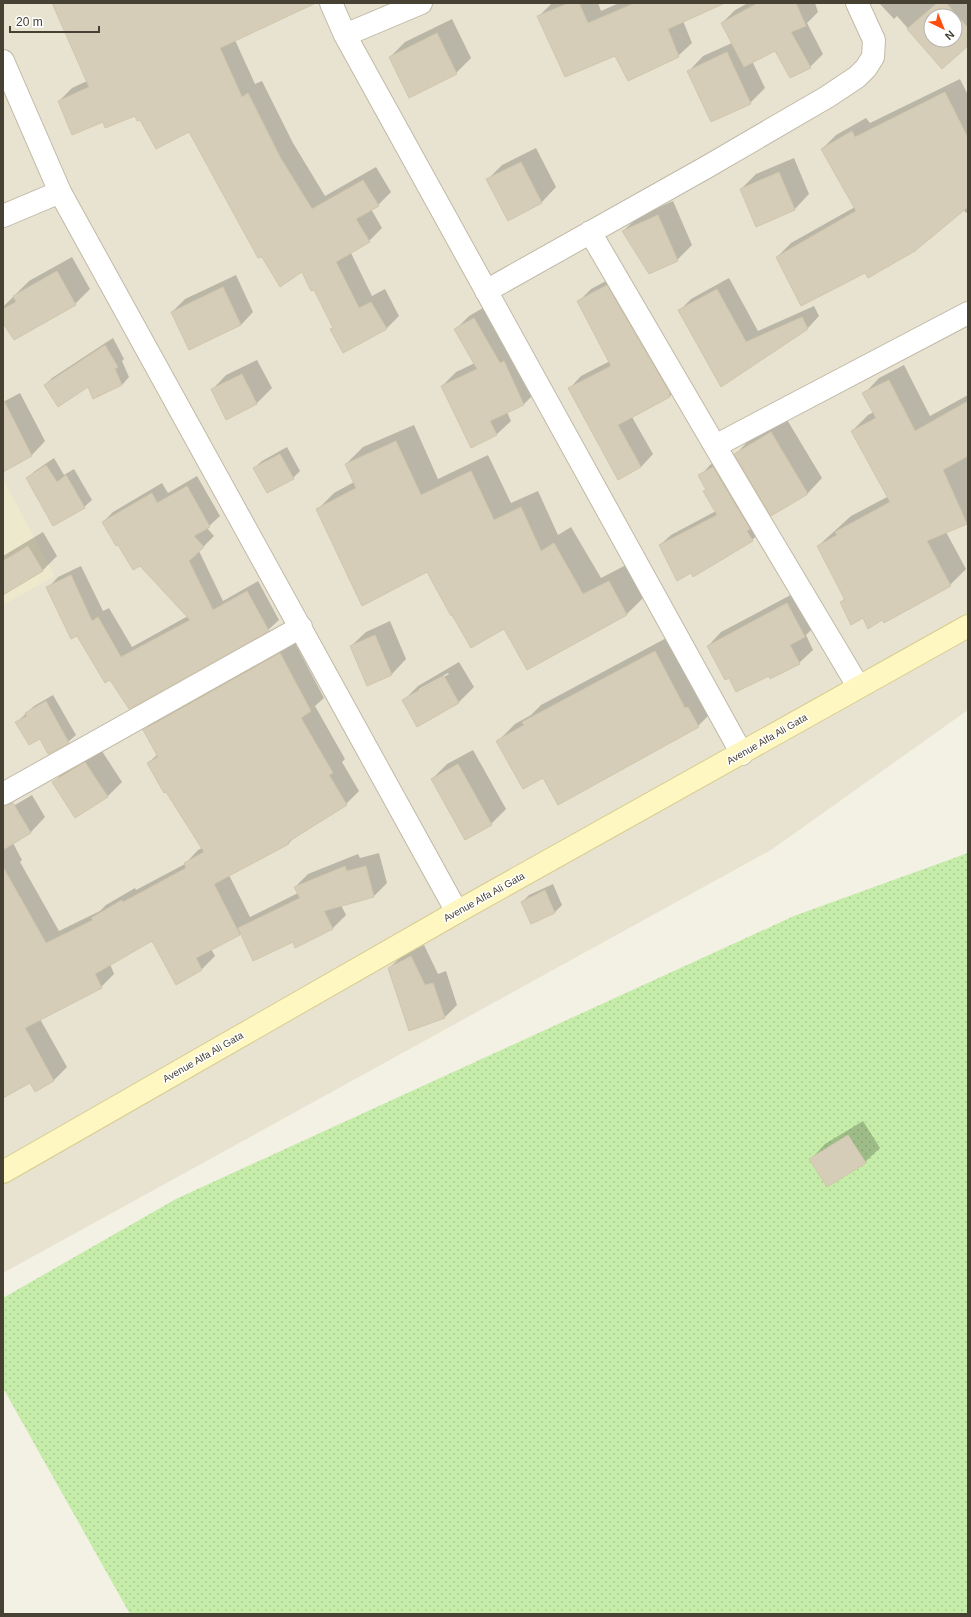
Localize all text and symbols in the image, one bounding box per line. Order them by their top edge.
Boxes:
scale bar [10,8,99,34]
north arrow [923,8,963,48]
text: 20 m [16,15,43,29]
text: N [943,28,957,42]
street label: Avenue Alfa Ali Gata [725,711,810,767]
street label: Avenue Alfa Ali Gata [442,870,527,924]
street label: Avenue Alfa Ali Gata [161,1029,246,1085]

